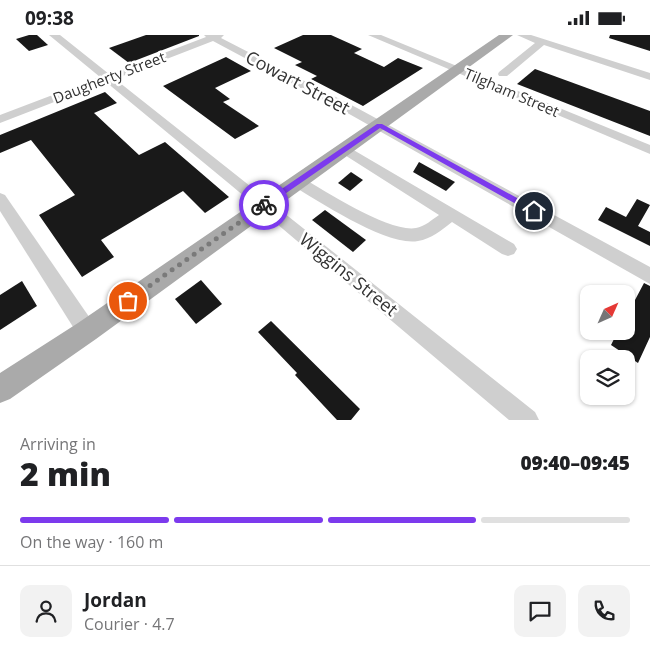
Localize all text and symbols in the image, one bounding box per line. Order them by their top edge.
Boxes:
text: 09:38 [25,5,74,31]
street label: Cowart Street [242,44,354,120]
street label: Daugherty Street [50,46,168,108]
street label: Tilgham Street [462,63,562,121]
courier [239,180,289,230]
pin [513,190,555,232]
icon: bike [250,191,278,219]
icon: home [520,197,548,225]
street label: Wiggins Street [295,227,403,321]
pin [107,280,149,322]
north arrow [580,285,635,340]
map controls [580,285,635,405]
icon: bag [114,287,142,315]
button: layers [580,350,635,405]
text: Arriving in [20,433,96,455]
text: 09:40–09:45 [520,450,630,476]
text: 2 min [20,452,111,495]
text: On the way · 160 m [20,531,163,553]
button: person [20,585,72,637]
button: chat [514,585,566,637]
button: phone [578,585,630,637]
text: Jordan [84,587,147,613]
text: Courier · 4.7 [84,613,175,635]

